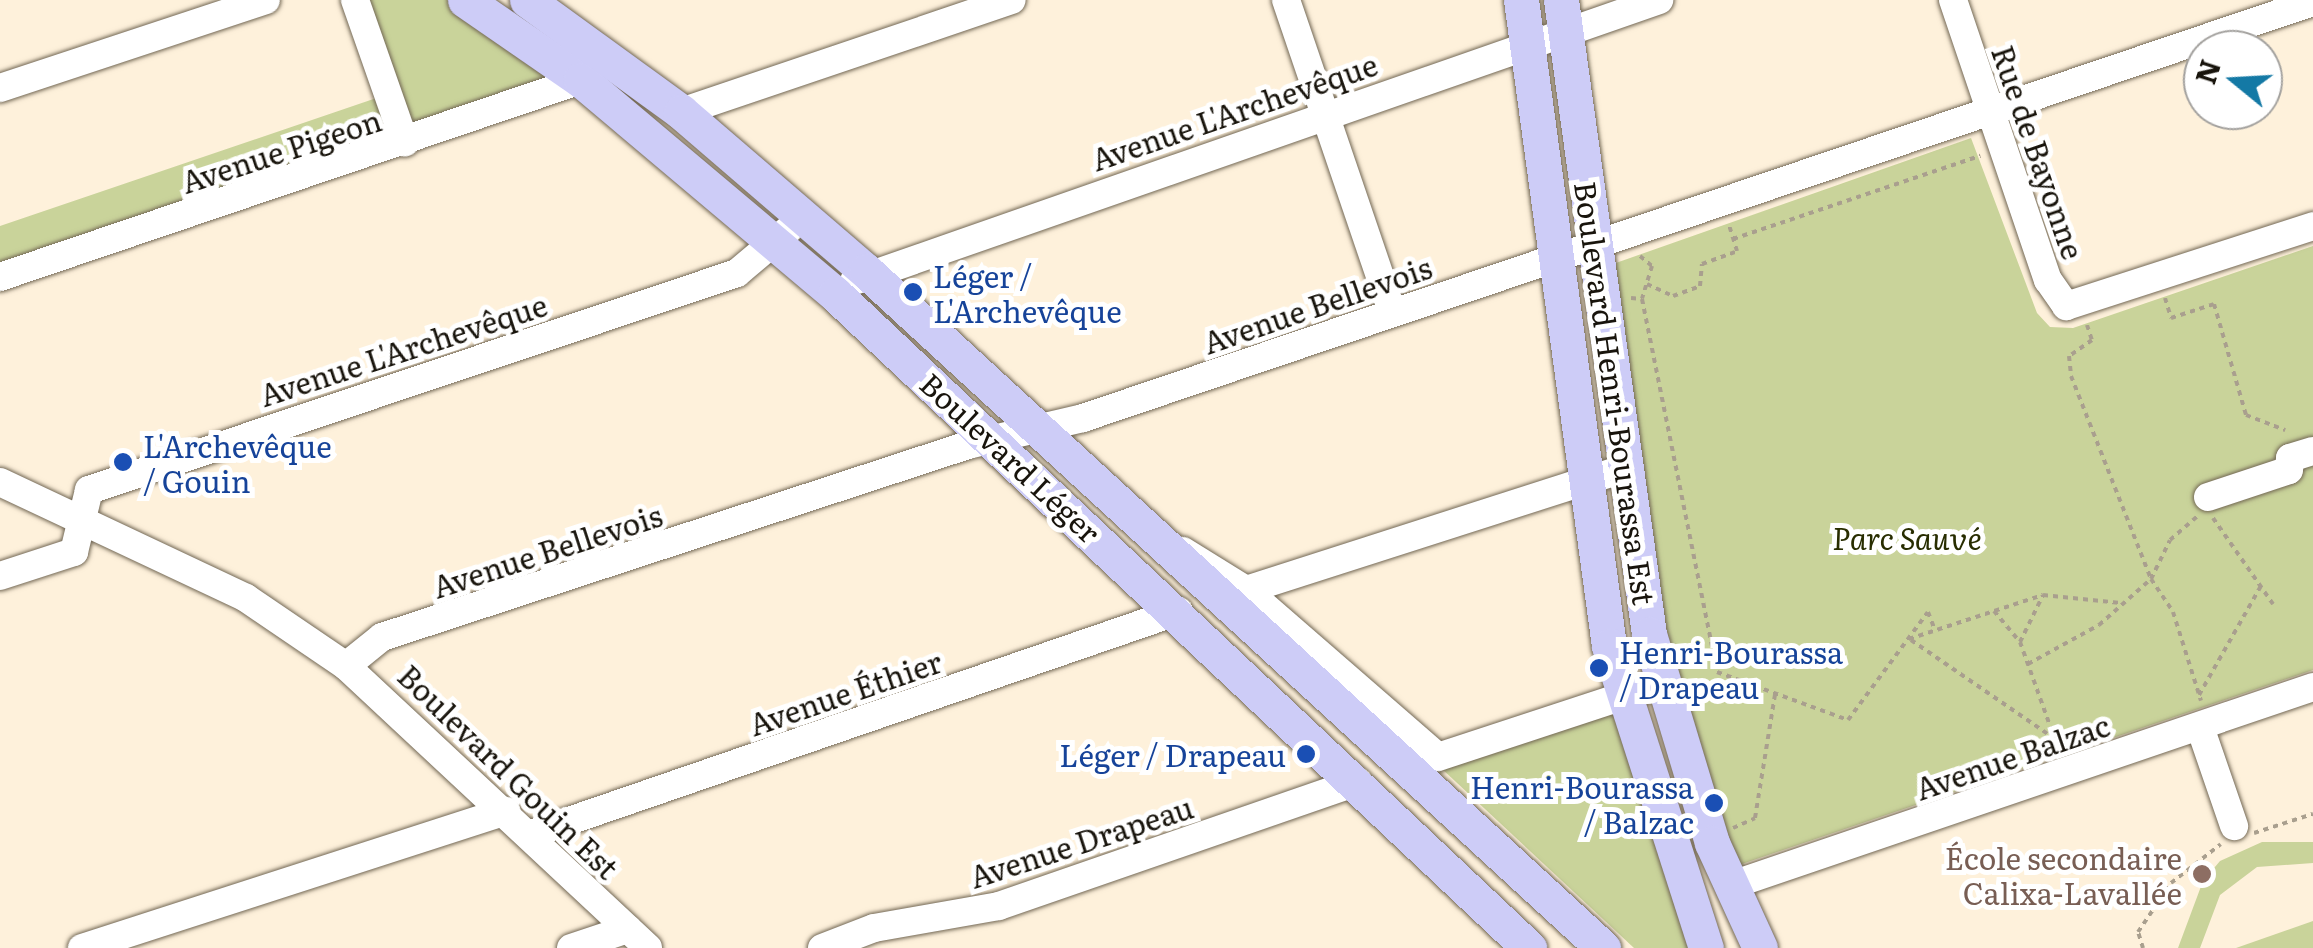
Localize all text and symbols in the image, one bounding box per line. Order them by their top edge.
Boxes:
north arrow [2183,30,2283,130]
street label: Rue de Bayonne [1986,40,2092,264]
street label: Avenue L'Archevêque [1086,45,1382,177]
text: N [2183,54,2230,89]
street label: Avenue Pigeon [176,101,386,199]
street label: Boulevard Henri-Bourassa Est [1568,179,1664,607]
street label: Avenue Bellevois [1198,248,1436,360]
place label: Léger / L'Archevêque [933,257,1122,328]
marker: Léger / L'Archevêque [902,281,924,303]
street label: Avenue L'Archevêque [255,286,551,412]
street label: Boulevard Léger [914,364,1108,550]
place label: L'Archevêque / Gouin [143,427,332,498]
marker: L'Archevêque / Gouin [112,451,134,473]
street label: Avenue Bellevois [428,496,666,604]
park label: Parc Sauvé [1832,519,1982,555]
place label: Henri-Bourassa / Drapeau [1619,633,1843,704]
street label: Avenue Éthier [744,642,946,742]
street label: Boulevard Gouin Est [392,657,626,885]
marker: Henri-Bourassa / Drapeau [1588,657,1610,679]
street label: Avenue Balzac [1910,706,2114,806]
place label: Léger / Drapeau [1059,736,1286,772]
marker: Léger / Drapeau [1295,743,1317,765]
place label: Henri-Bourassa / Balzac [1470,768,1694,838]
street label: Avenue Drapeau [965,788,1197,894]
marker: Henri-Bourassa / Balzac [1703,792,1725,814]
place label: École secondaire Calixa-Lavallée [1945,839,2182,910]
marker: École secondaire Calixa-Lavallée [2191,863,2213,885]

